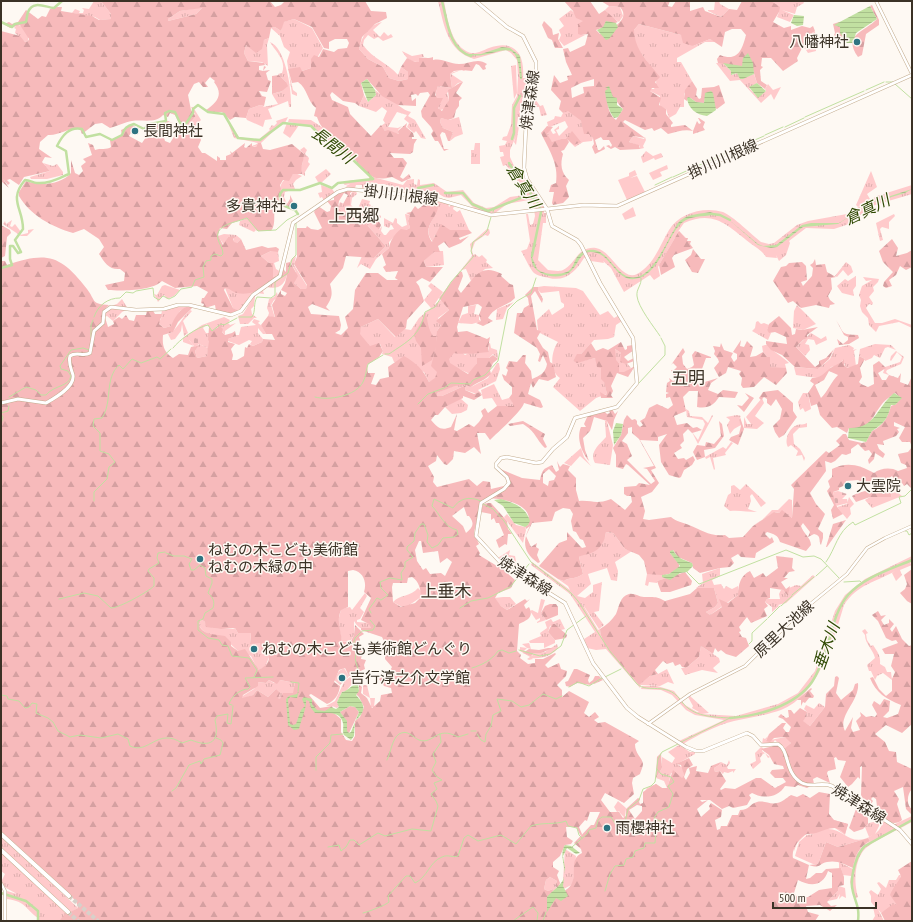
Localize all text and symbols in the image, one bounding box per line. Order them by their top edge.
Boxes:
place label: 八幡神社 [789,32,849,51]
marker: 八幡神社 [852,37,862,47]
street label: 焼津森線 [516,69,543,131]
place label: 長間神社 [143,121,203,140]
water label: 長間川 [308,122,360,169]
marker: 長間神社 [130,126,140,136]
street label: 掛川川根線 [685,135,761,182]
water label: 倉真川 [503,160,546,213]
street label: 掛川川根線 [363,181,439,209]
water label: 倉真川 [841,189,895,229]
place label: 多貴神社 [226,196,286,215]
marker: 多貴神社 [289,201,299,211]
district label: 上西郷 [329,205,380,227]
district label: 五明 [671,367,705,389]
place label: 大雲院 [856,476,901,495]
marker: 大雲院 [843,481,853,491]
place label: ねむの木こども美術館 ねむの木緑の中 [208,540,358,576]
street label: 焼津森線 [495,552,556,600]
marker: ねむの木こども美術館 ねむの木緑の中 [195,554,205,564]
district label: 上垂木 [421,580,472,602]
street label: 原里大池線 [750,596,818,661]
water label: 垂木川 [808,618,844,672]
place label: ねむの木こども美術館どんぐり [262,639,472,658]
marker: ねむの木こども美術館どんぐり [249,644,259,654]
place label: 吉行淳之介文学館 [350,668,470,687]
marker: 吉行淳之介文学館 [337,673,347,683]
street label: 焼津森線 [829,780,890,828]
place label: 雨櫻神社 [615,818,675,837]
marker: 雨櫻神社 [602,823,612,833]
scale bar [773,884,876,910]
text: 500 m [779,890,806,905]

